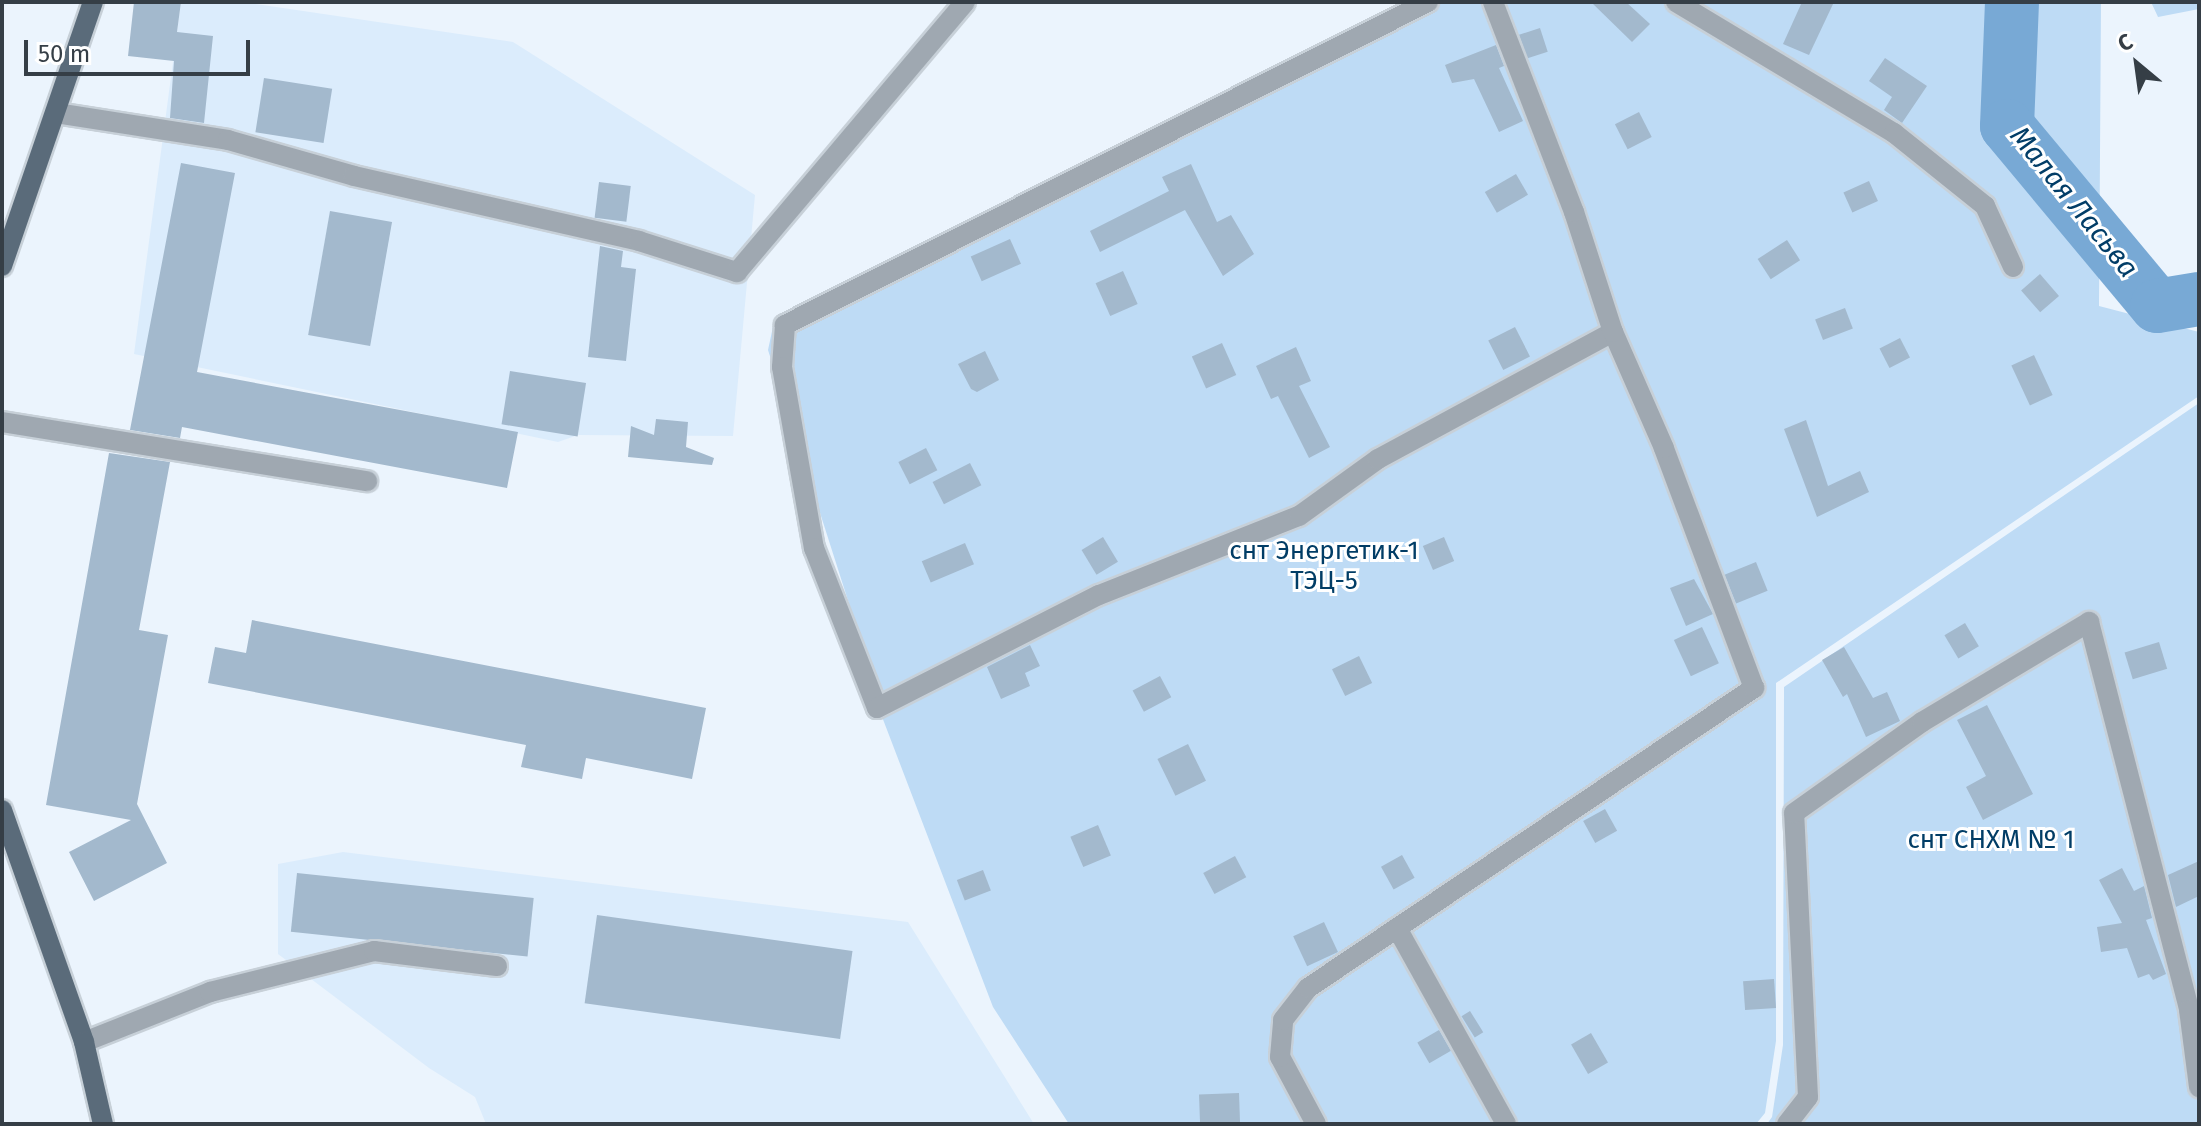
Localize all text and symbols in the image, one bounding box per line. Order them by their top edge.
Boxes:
scale bar [28,24,254,74]
north arrow [2097,24,2177,104]
text: С [2113,28,2137,57]
text: 50 m [38,40,90,68]
water label: Малая Ласьва [2003,120,2145,284]
park label: снт Энергетик-1 ТЭЦ-5 [1229,535,1419,596]
park label: снт СНХМ № 1 [1907,824,2075,856]

